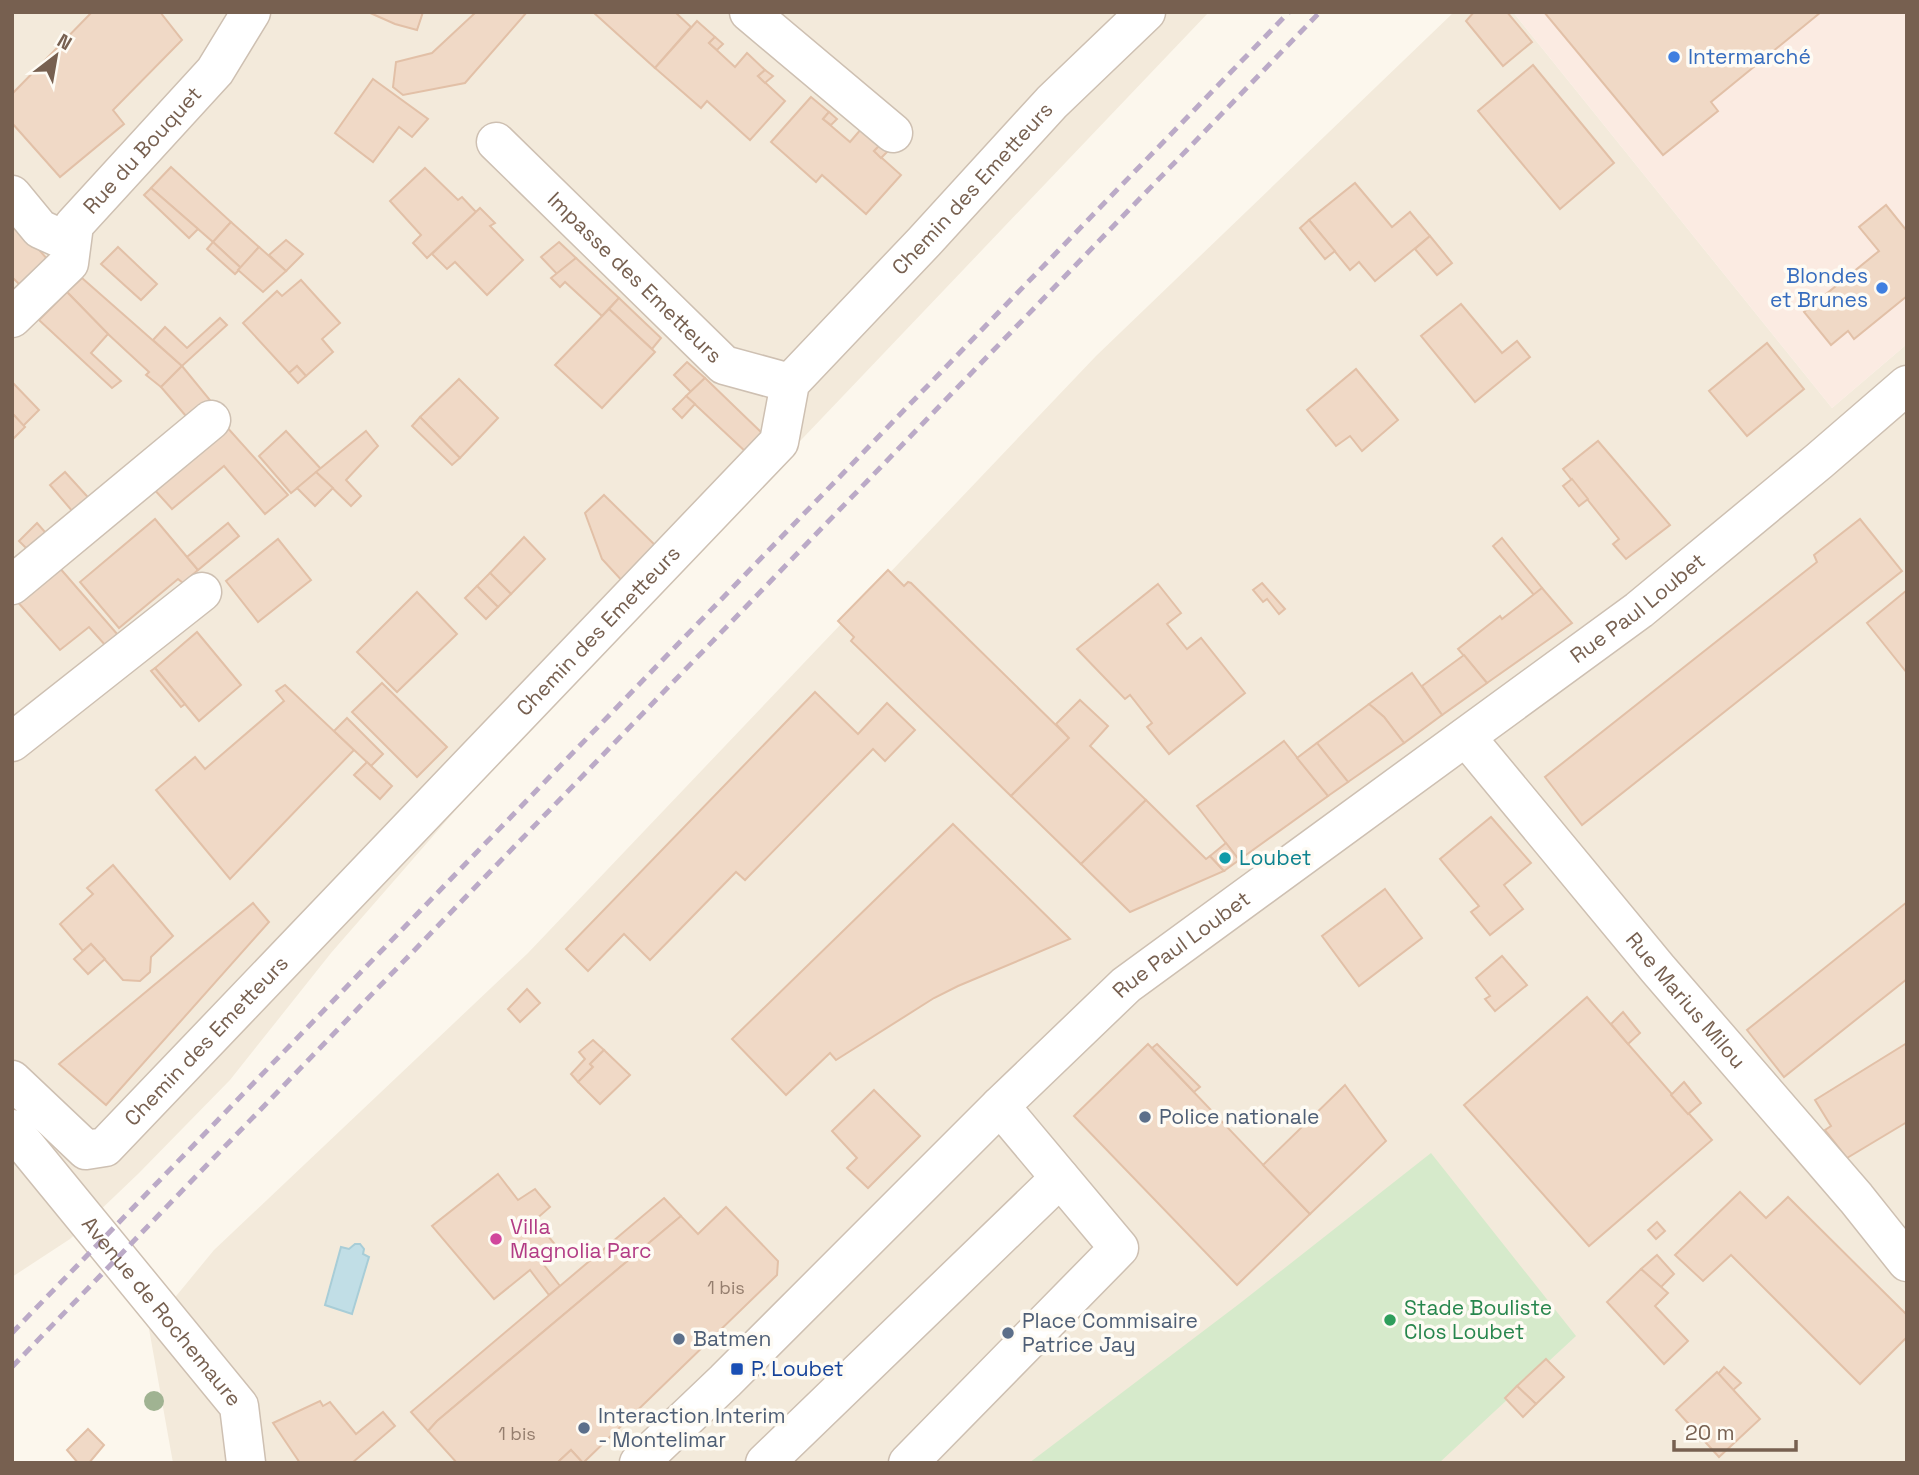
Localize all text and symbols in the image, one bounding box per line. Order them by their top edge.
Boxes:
north arrow [21,21,91,91]
text: N [53,28,76,56]
place label: Intermarché [1688,43,1811,70]
marker: Intermarché [1666,49,1682,65]
street label: Rue du Bouquet [77,80,207,219]
street label: Chemin des Emetteurs [886,96,1058,280]
street label: Impasse des Emetteurs [542,186,728,369]
place label: Blondes et Brunes [1770,262,1868,313]
marker: Blondes et Brunes [1874,280,1890,296]
street label: Chemin des Emetteurs [510,540,686,721]
street label: Rue Paul Loubet [1565,547,1711,669]
place label: Loubet [1239,844,1311,871]
marker: Loubet [1217,850,1233,866]
street label: Rue Paul Loubet [1107,885,1255,1004]
street label: Rue Marius Milou [1620,926,1752,1074]
street label: Chemin des Emetteurs [118,950,294,1131]
place label: Police nationale [1159,1103,1320,1130]
marker: Police nationale [1137,1109,1153,1125]
street label: Avenue de Rochemaure [76,1211,248,1412]
place label: Villa Magnolia Parc [510,1213,652,1264]
marker: Villa Magnolia Parc [488,1231,504,1247]
house number: 1 bis [707,1276,745,1299]
place label: Stade Bouliste Clos Loubet [1404,1294,1552,1345]
place label: Place Commisaire Patrice Jay [1022,1307,1198,1358]
marker: Stade Bouliste Clos Loubet [1382,1312,1398,1328]
place label: Batmen [693,1325,771,1352]
marker: Place Commisaire Patrice Jay [1000,1325,1016,1341]
marker: Batmen [671,1331,687,1347]
place label: P. Loubet [751,1355,844,1382]
marker: P. Loubet [729,1361,745,1377]
place label: Interaction Interim - Montelimar [598,1402,786,1453]
scale bar [1674,1408,1797,1452]
text: 20 m [1685,1419,1735,1446]
marker: Interaction Interim - Montelimar [576,1420,592,1436]
house number: 1 bis [498,1422,536,1445]

